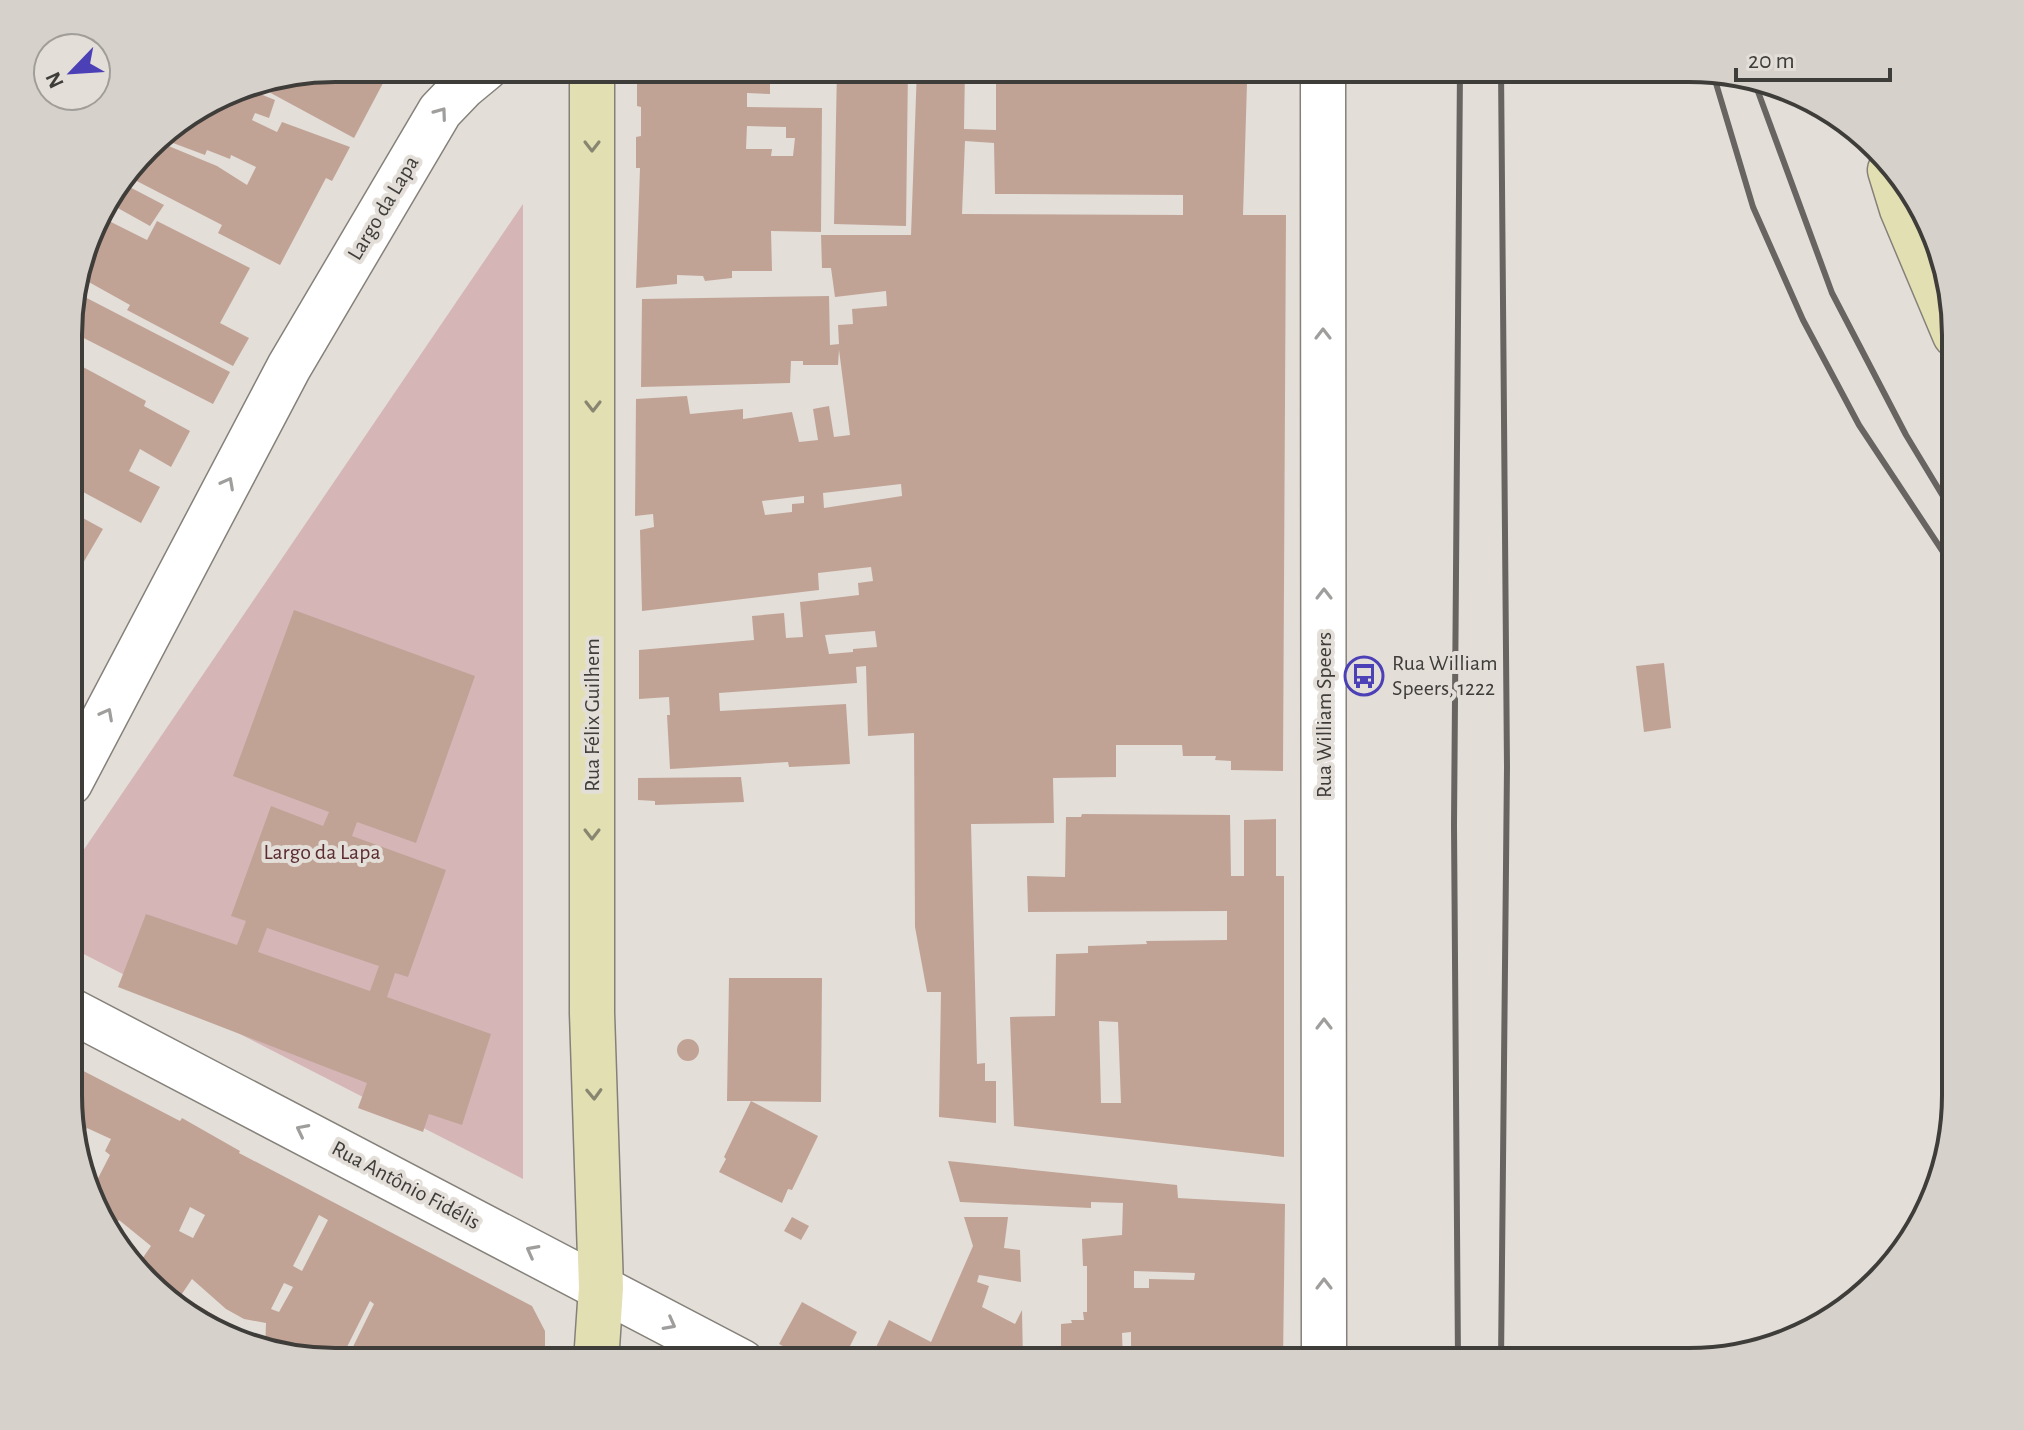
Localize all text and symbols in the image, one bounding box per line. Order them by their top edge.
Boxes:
north arrow [32,32,112,112]
scale bar [1736,32,1890,82]
text: 20 m [1748,49,1795,73]
text: N [42,68,68,92]
one-way arrow [431,107,446,122]
one-way arrow [583,140,601,153]
street label: Largo da Lapa [343,152,423,264]
one-way arrow [1314,327,1332,340]
one-way arrow [584,400,602,413]
one-way arrow [218,477,233,492]
one-way arrow [1315,587,1333,600]
street label: Rua William Speers [1313,632,1335,798]
street label: Rua Félix Guilhem [581,638,603,792]
place label: Rua William Speers, 1222 [1392,652,1498,699]
bus stop icon: Rua William Speers, 1222 [1343,655,1385,697]
one-way arrow [97,707,112,722]
one-way arrow [583,828,601,841]
park label: Largo da Lapa [263,841,381,863]
one-way arrow [1315,1017,1333,1030]
one-way arrow [586,1088,603,1101]
one-way arrow [296,1124,310,1139]
street label: Rua Antônio Fidélis [328,1137,484,1233]
one-way arrow [526,1246,540,1261]
one-way arrow [1315,1277,1333,1290]
one-way arrow [662,1314,676,1329]

